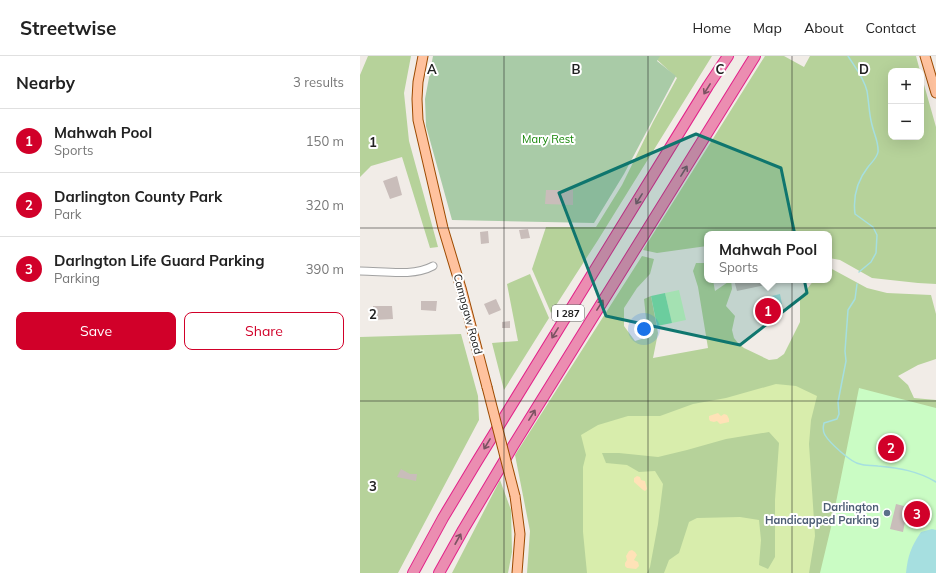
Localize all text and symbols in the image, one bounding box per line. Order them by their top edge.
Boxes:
text: Streetwise [20,16,116,40]
text: Home [692,19,731,37]
text: Map [753,19,782,37]
text: About [804,19,844,37]
text: Contact [866,19,916,37]
text: A [427,61,437,77]
text: B [572,61,581,77]
text: C [716,61,725,77]
text: D [859,61,869,77]
map controls [888,68,924,140]
button: + [888,68,924,104]
text: Nearby [16,72,75,93]
text: 3 results [293,74,344,90]
one-way arrow [703,83,711,94]
button: − [888,104,924,140]
text: Mahwah Pool [54,123,152,142]
park label: Mary Rest [522,132,574,146]
text: 1 [25,133,33,149]
text: 150 m [306,133,344,149]
text: 1 [369,134,377,150]
text: Sports [54,142,93,158]
one-way arrow [679,165,688,176]
text: Darlington County Park [54,187,222,206]
one-way arrow [634,193,642,205]
text: 2 [25,197,33,213]
text: 320 m [306,197,344,213]
text: Park [54,206,81,222]
popup [704,231,832,283]
text: Mahwah Pool [719,240,817,259]
text: Darlngton Life Guard Parking [54,251,264,270]
text: Sports [719,259,758,275]
text: 3 [25,261,33,277]
text: 390 m [306,261,344,277]
text: Parking [54,270,100,286]
street label: Campgaw Road [451,272,485,356]
pin: 1 [755,296,781,326]
one-way arrow [597,299,605,311]
road number: I 287 [552,305,584,321]
text: 2 [369,306,377,322]
button: Save [16,312,176,350]
button: Share [184,312,344,350]
your location [634,319,654,339]
one-way arrow [551,328,560,339]
one-way arrow [528,410,536,421]
pin: 2 [878,433,904,463]
one-way arrow [483,438,491,449]
text: 3 [369,478,377,494]
pin: 3 [904,499,930,529]
place label: Darlington Handicapped Parking [765,500,879,527]
marker: Darlington Handicapped Parking [882,508,892,518]
one-way arrow [454,533,462,545]

